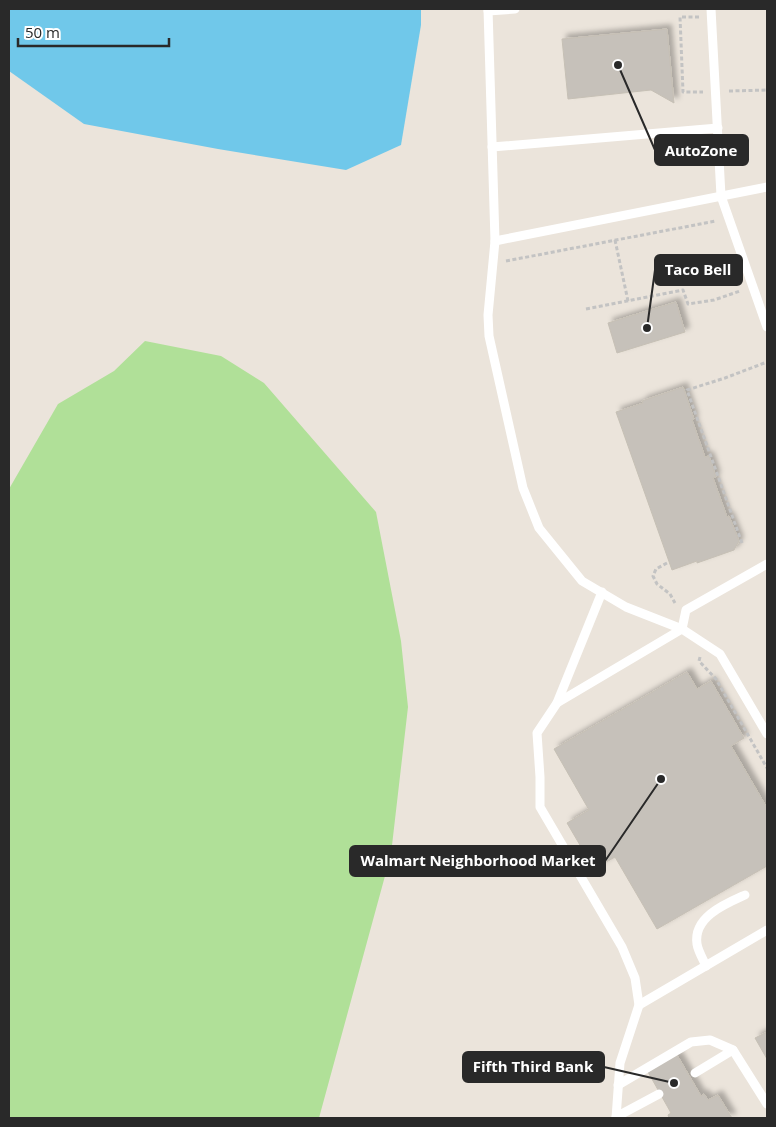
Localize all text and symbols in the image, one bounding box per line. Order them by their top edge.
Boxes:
scale bar [18,15,169,47]
text: 50 m [25,22,60,42]
callout: AutoZone [655,135,748,165]
text: AutoZone [665,140,737,160]
callout: Taco Bell [655,255,742,285]
text: Taco Bell [665,259,731,279]
callout: Walmart Neighborhood Market [350,846,605,876]
text: Walmart Neighborhood Market [360,850,596,870]
callout: Fifth Third Bank [463,1052,604,1082]
text: Fifth Third Bank [473,1056,594,1076]

